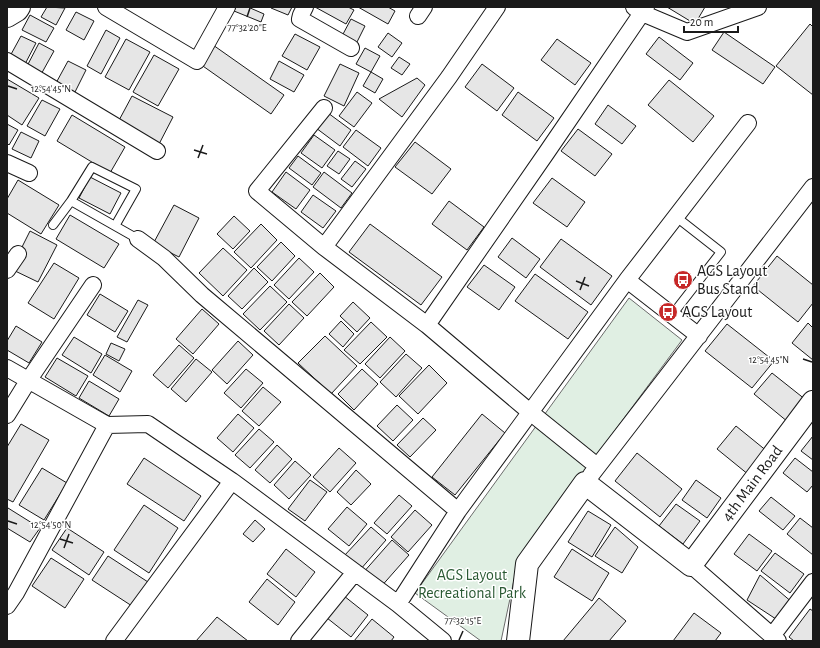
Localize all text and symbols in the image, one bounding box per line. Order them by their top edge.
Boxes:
scale bar [684,8,738,34]
text: 20 m [690,16,713,28]
text: 77°32'20"E [227,23,267,33]
text: 12°54'45"N [31,84,71,94]
place label: AGS Layout Bus Stand [697,263,767,297]
bus stop icon: AGS Layout Bus Stand [672,269,694,291]
bus stop icon: AGS Layout [657,301,679,323]
place label: AGS Layout [682,304,752,321]
text: 12°54'45"N [749,355,789,365]
street label: 4th Main Road [719,443,785,524]
text: 12°54'50"N [31,520,71,530]
park label: AGS Layout Recreational Park [418,567,527,601]
text: 77°32'15"E [445,616,482,626]

